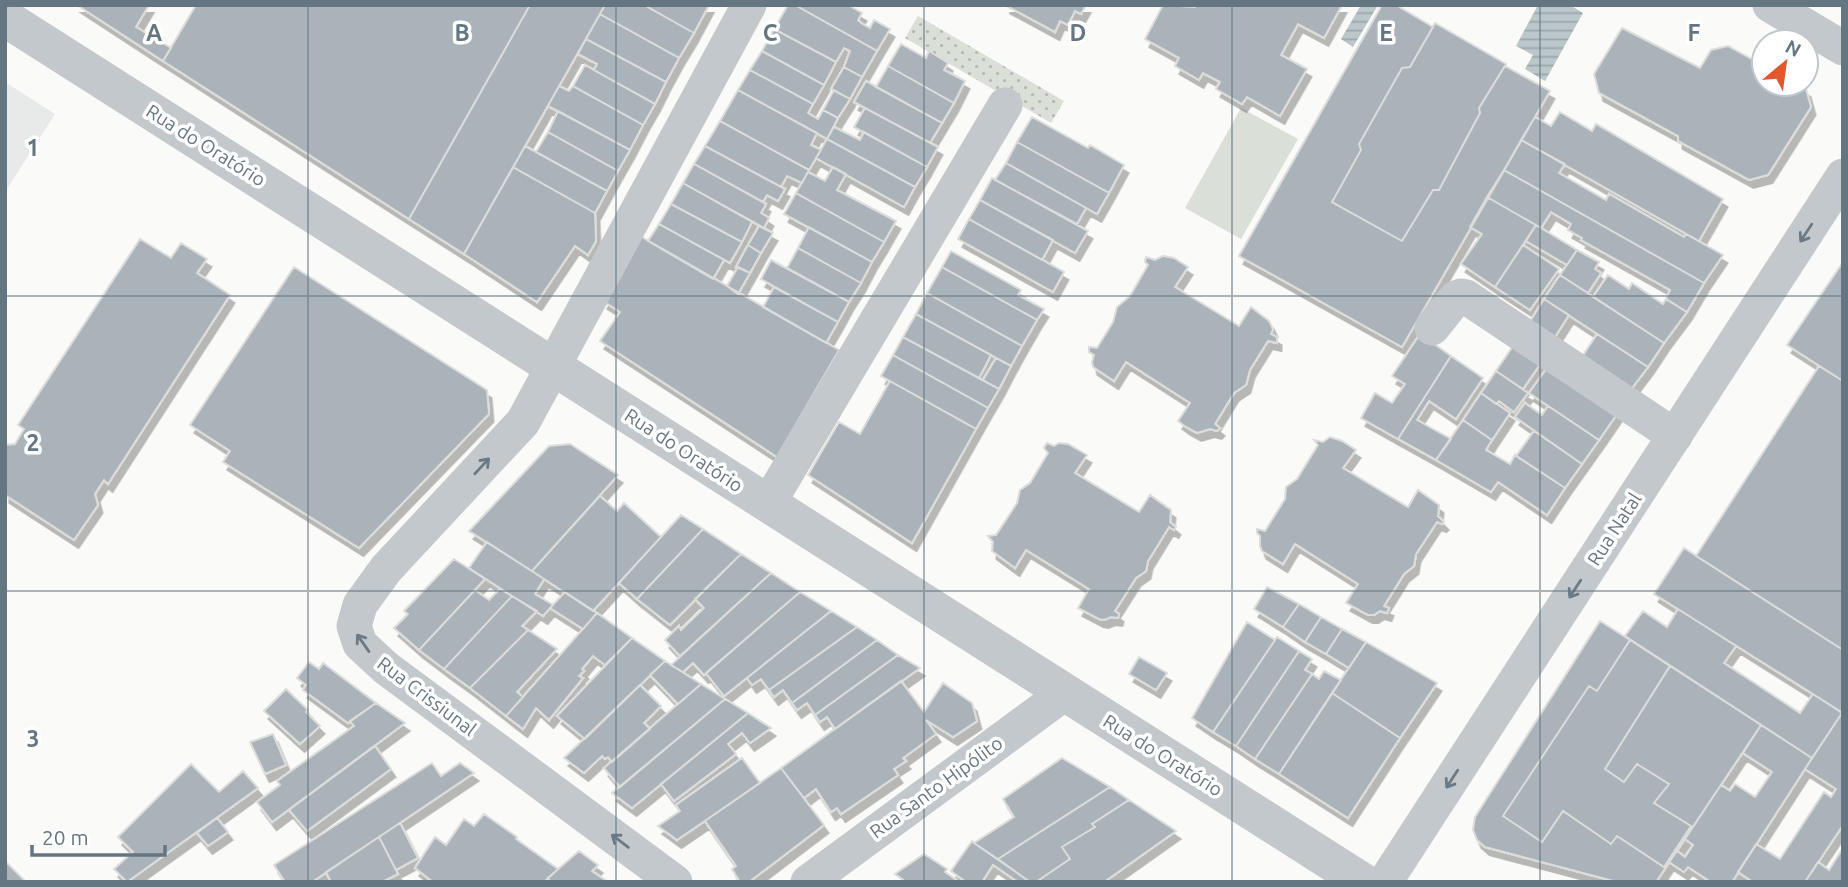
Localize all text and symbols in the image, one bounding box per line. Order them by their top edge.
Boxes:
text: A [146,20,162,45]
text: B [454,20,470,45]
text: C [763,20,778,45]
text: D [1070,20,1086,45]
text: E [1379,20,1393,45]
text: F [1688,20,1701,45]
north arrow [1750,28,1820,98]
text: N [1782,35,1805,61]
street label: Rua do Oratório [142,99,270,191]
text: 1 [27,135,39,160]
one-way arrow [1798,223,1813,242]
street label: Rua do Oratório [621,404,747,496]
text: 2 [27,430,39,455]
one-way arrow [474,458,491,475]
street label: Rua Natal [1582,488,1646,570]
one-way arrow [1568,578,1582,598]
one-way arrow [356,634,371,653]
street label: Rua Crissiunal [373,652,481,740]
street label: Rua do Oratório [1099,709,1227,801]
text: 3 [27,726,39,751]
street label: Rua Santo Hipólito [865,732,1007,842]
one-way arrow [1444,769,1458,789]
scale bar [32,814,164,858]
text: 20 m [42,825,89,849]
one-way arrow [611,834,630,848]

